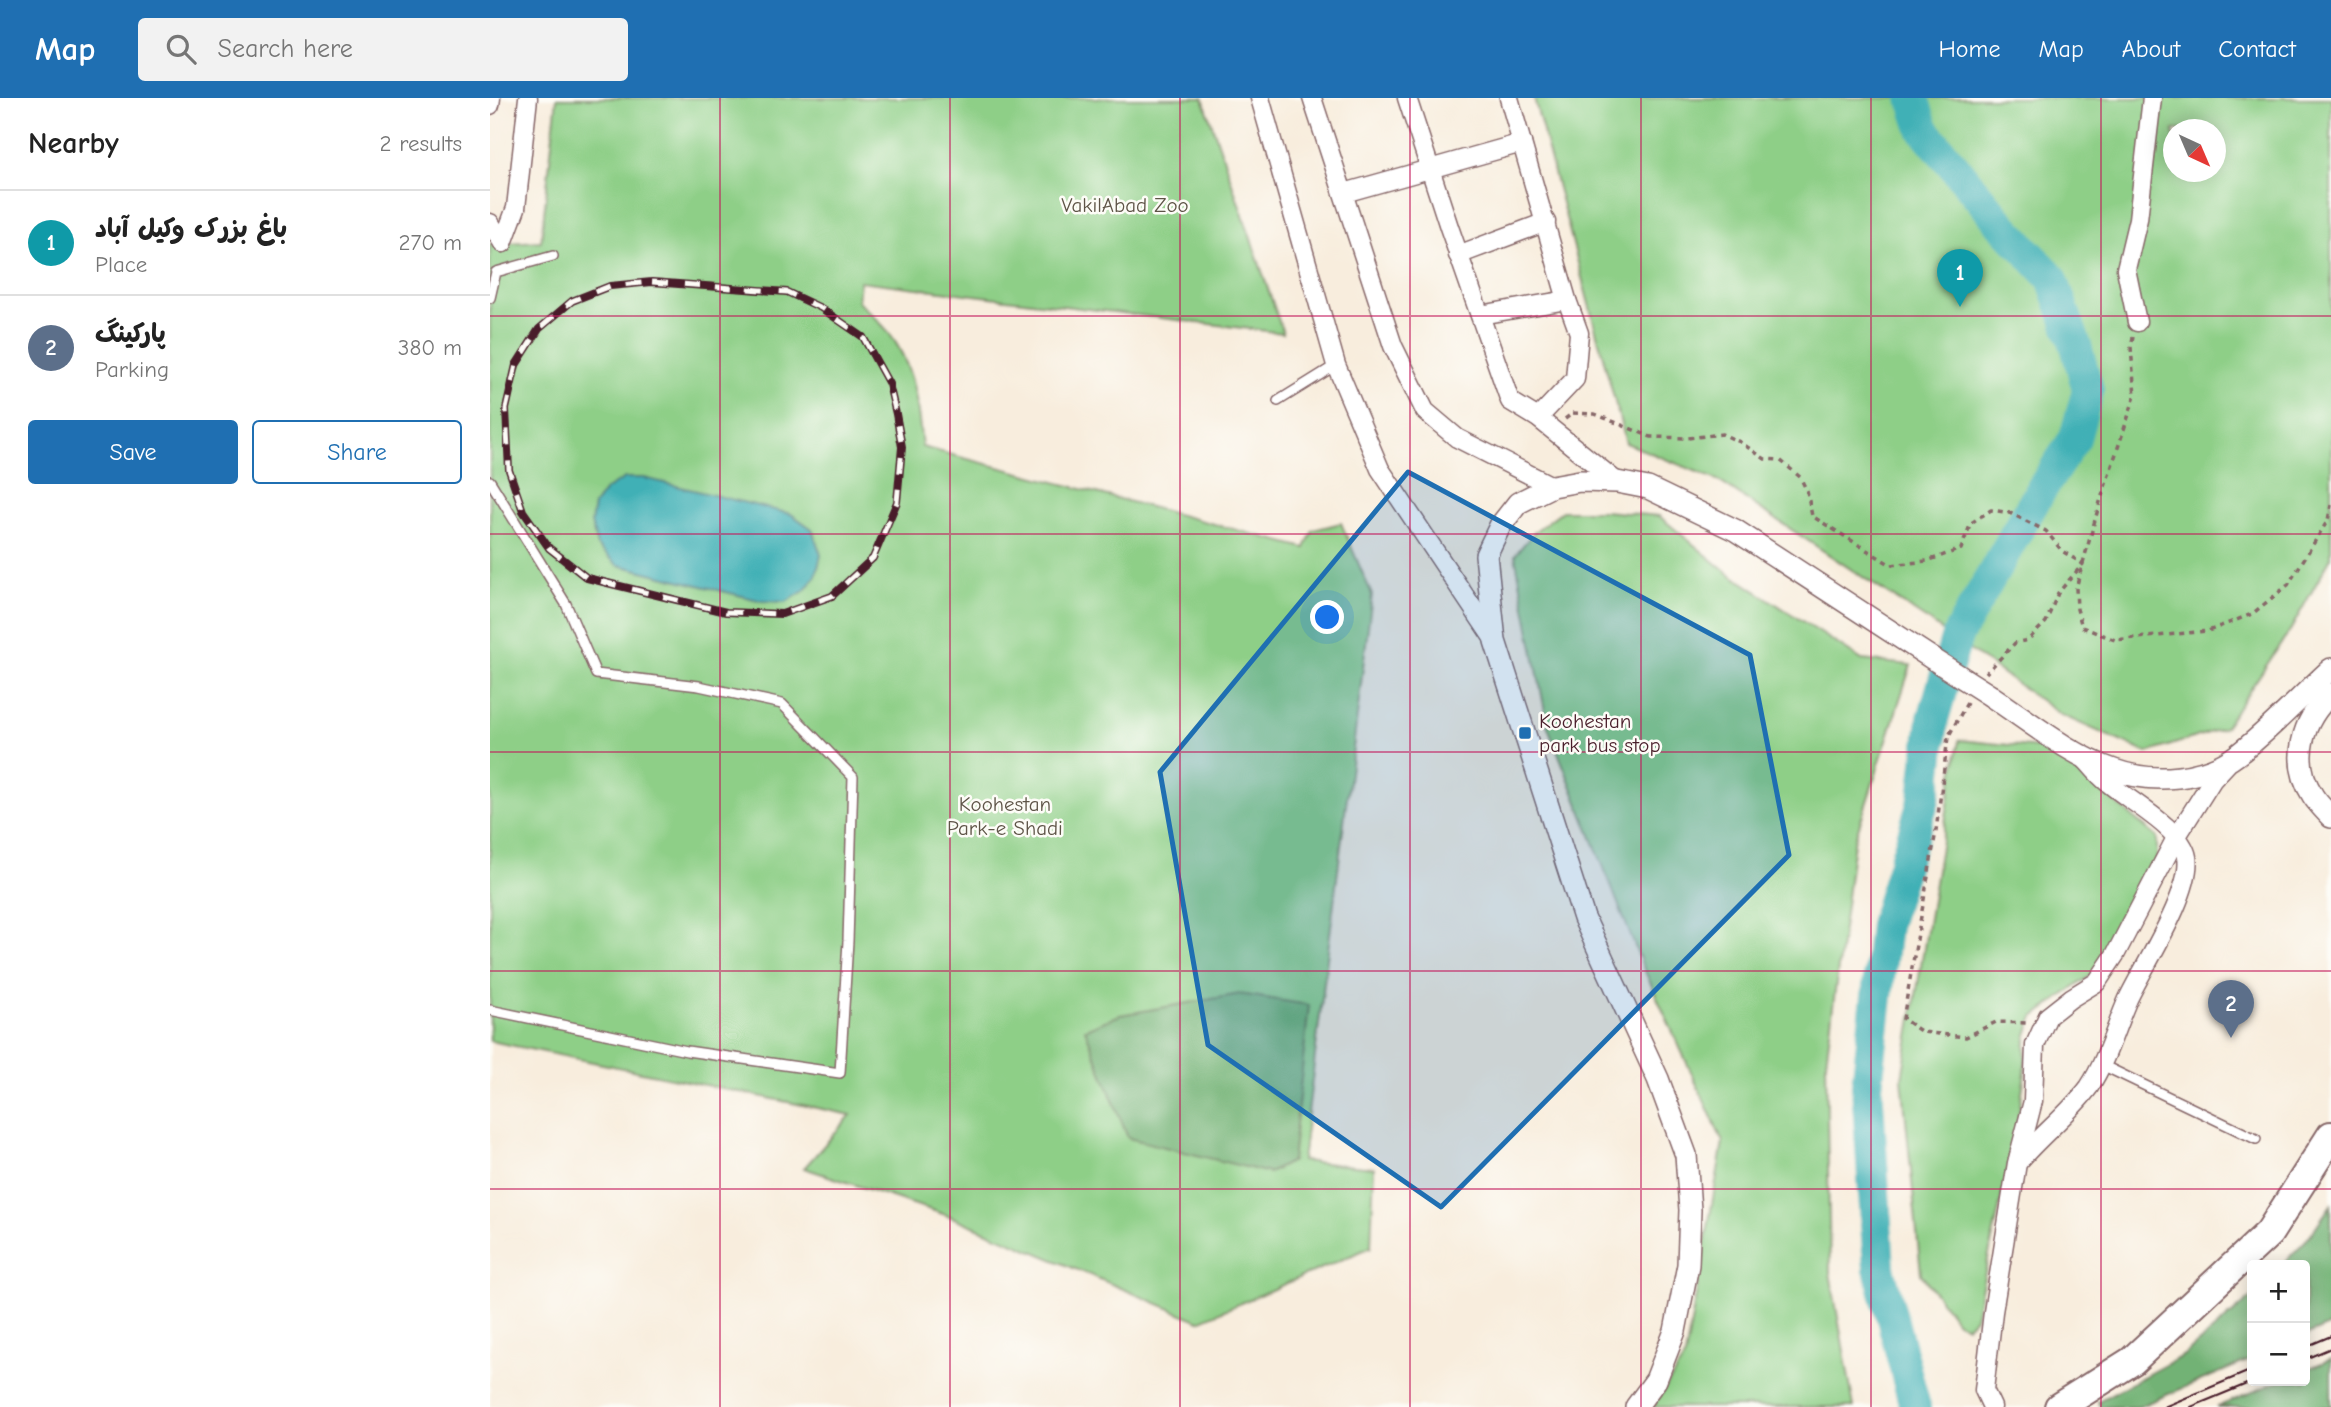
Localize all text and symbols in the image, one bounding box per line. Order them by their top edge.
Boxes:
search box [138,18,628,81]
text: Map [35,30,96,68]
icon: search [162,30,200,68]
text: Search here [218,34,353,64]
text: Home [1939,35,2000,63]
text: Map [2038,35,2084,63]
text: About [2122,35,2180,63]
text: Contact [2218,35,2296,63]
north arrow [2163,119,2226,182]
text: Nearby [28,126,119,161]
text: 2 results [380,130,462,157]
park label: VakilAbad Zoo [1061,193,1189,217]
text: باغ بزرک وکیل آباد [95,214,287,244]
text: 1 [46,229,56,256]
text: 270 m [398,229,462,256]
pin: 1 [1937,249,1983,307]
text: Place [95,251,147,278]
text: پارکینگ [95,319,166,349]
text: 2 [45,334,57,361]
text: 380 m [398,334,462,361]
text: Parking [95,356,169,383]
button: Save [28,420,238,484]
button: Share [252,420,462,484]
your location [1310,600,1344,634]
place label: Koohestan park bus stop [1539,709,1661,757]
marker: Koohestan park bus stop [1517,725,1533,741]
park label: Koohestan Park-e Shadi [947,792,1063,840]
pin: 2 [2208,980,2254,1038]
map controls [2247,1260,2310,1386]
button: + [2247,1260,2310,1323]
button: − [2247,1323,2310,1386]

